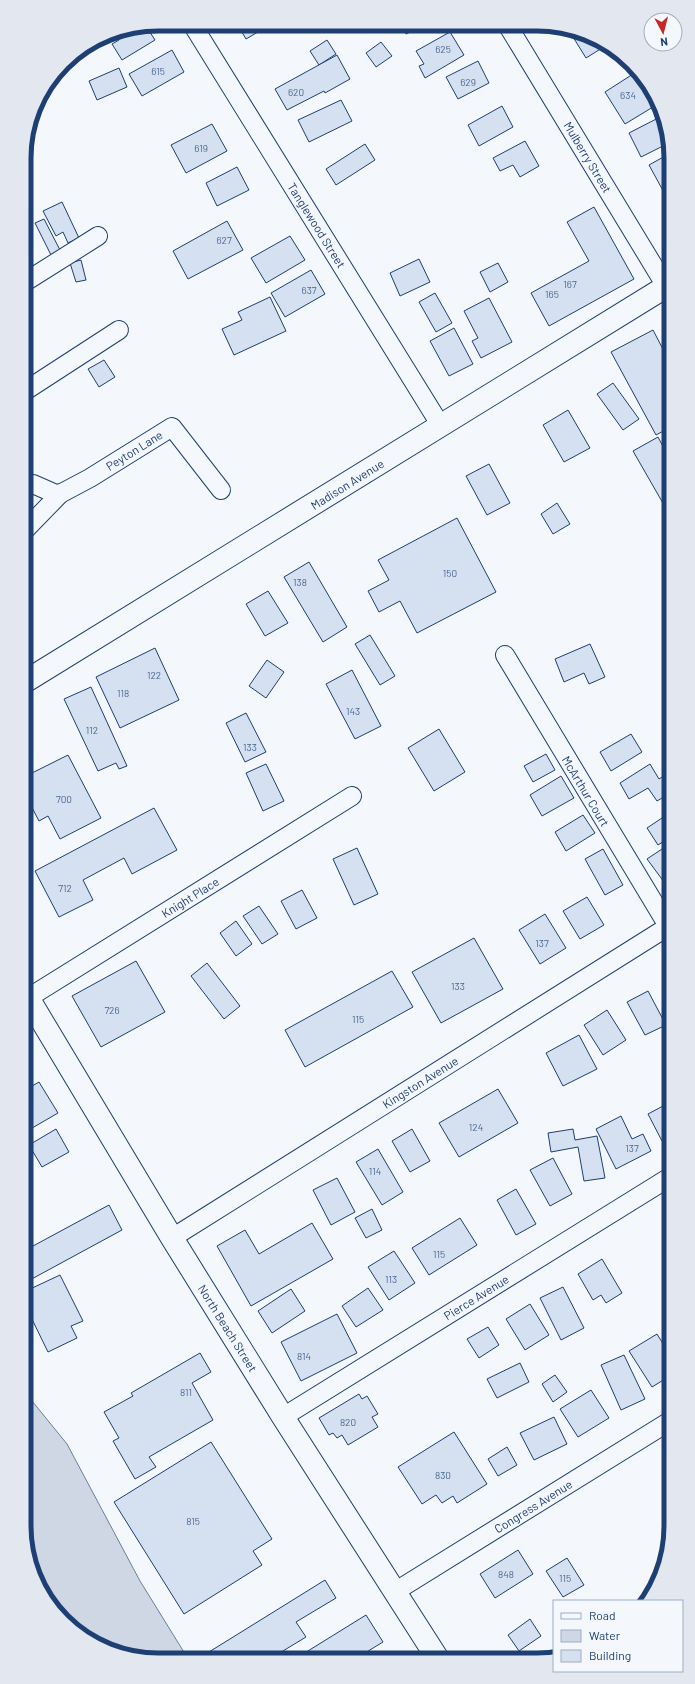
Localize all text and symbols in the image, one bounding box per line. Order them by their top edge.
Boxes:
north arrow [643,12,683,52]
text: N [660,36,669,49]
house number: 625 [435,43,451,55]
house number: 615 [151,65,165,77]
house number: 629 [460,76,476,88]
house number: 620 [288,86,304,98]
house number: 634 [620,89,636,101]
street label: Mulberry Street [561,119,615,195]
house number: 619 [194,142,208,154]
street label: Tanglewood Street [285,180,349,270]
house number: 627 [216,234,232,246]
house number: 167 [563,278,577,290]
house number: 637 [301,284,317,296]
house number: 165 [545,288,559,300]
street label: Peyton Lane [103,427,165,473]
street label: Madison Avenue [308,456,386,512]
house number: 150 [443,567,457,579]
house number: 138 [293,576,307,588]
house number: 122 [147,669,161,681]
house number: 118 [117,687,129,699]
house number: 143 [346,705,360,717]
house number: 112 [86,724,98,736]
house number: 133 [243,741,257,753]
street label: McArthur Court [559,753,613,829]
house number: 700 [56,793,72,805]
street label: Knight Place [159,874,221,920]
house number: 712 [58,882,72,894]
house number: 137 [535,937,549,949]
house number: 133 [451,980,465,992]
house number: 726 [104,1004,120,1016]
house number: 115 [352,1013,364,1025]
street label: Kingston Avenue [380,1053,460,1111]
house number: 124 [469,1121,483,1133]
house number: 137 [625,1142,639,1154]
house number: 114 [369,1165,381,1177]
house number: 115 [433,1248,445,1260]
street label: Pierce Avenue [441,1271,511,1323]
house number: 113 [385,1273,397,1285]
street label: North Beach Street [195,1282,261,1374]
house number: 814 [297,1350,311,1362]
house number: 811 [180,1386,192,1398]
house number: 820 [340,1416,356,1428]
house number: 830 [435,1469,451,1481]
street label: Congress Avenue [491,1476,575,1536]
house number: 815 [186,1515,200,1527]
house number: 848 [498,1568,514,1580]
house number: 115 [559,1572,571,1584]
legend [553,1600,683,1672]
text: Road [589,1608,616,1622]
text: Water [589,1628,621,1642]
text: Building [589,1648,631,1662]

